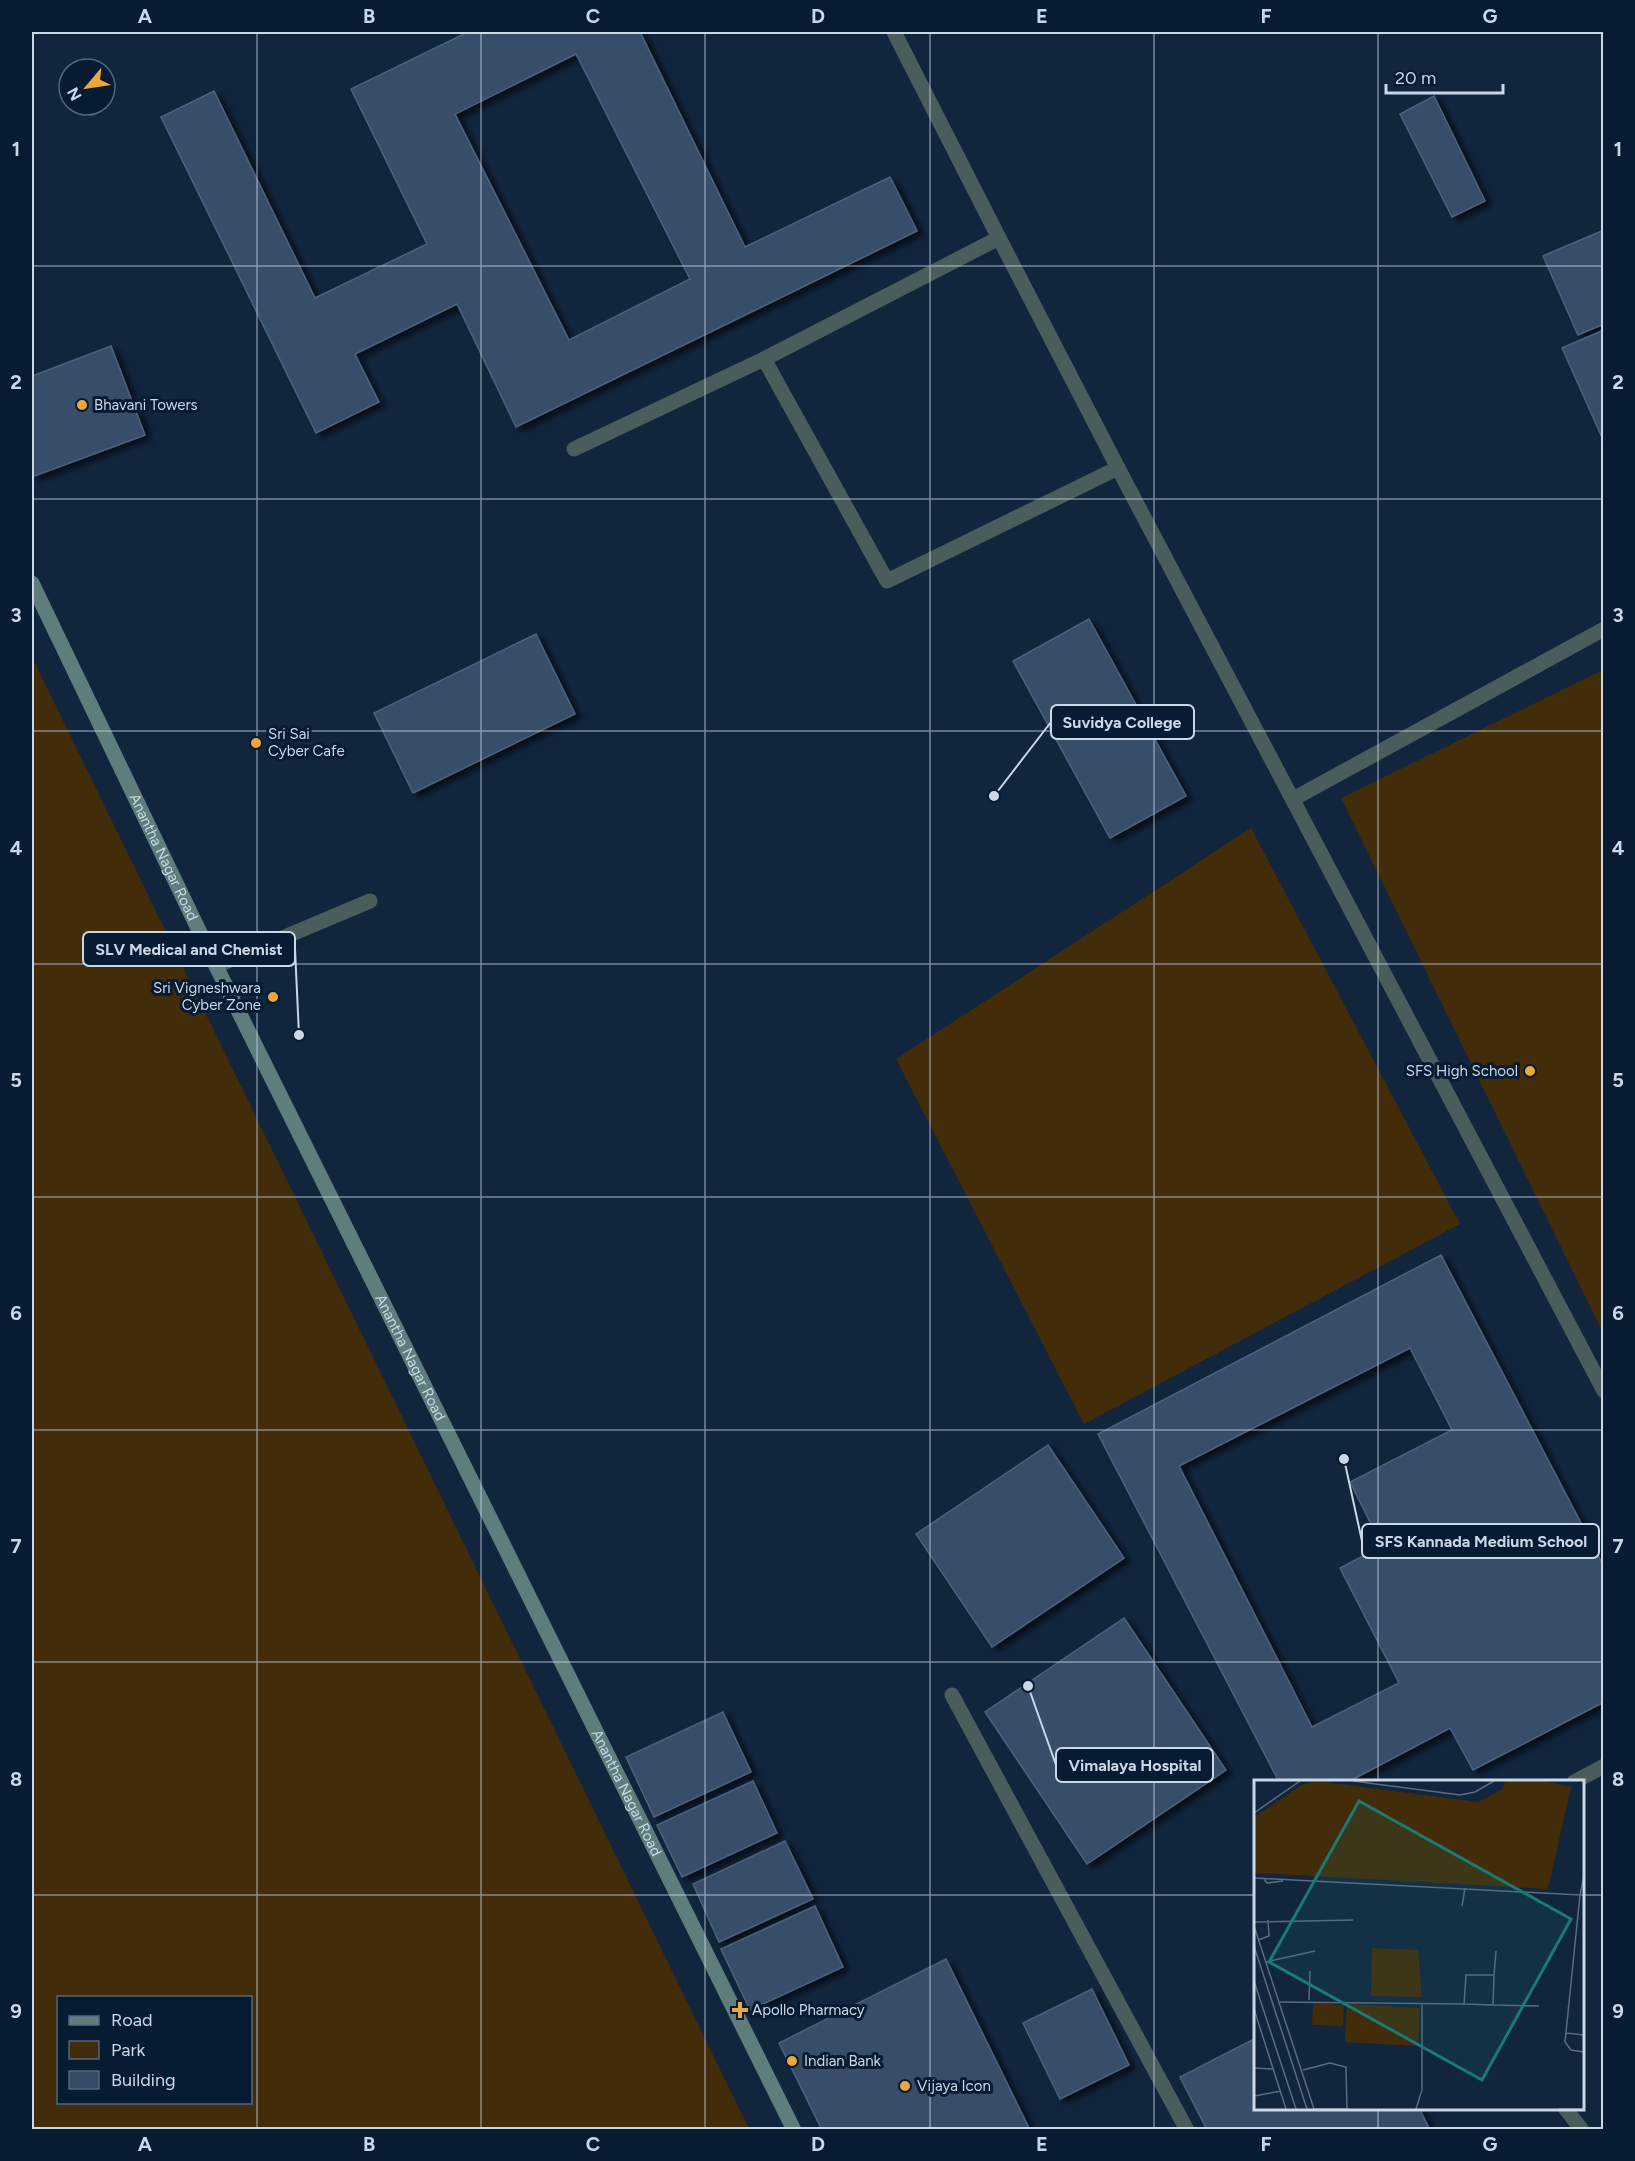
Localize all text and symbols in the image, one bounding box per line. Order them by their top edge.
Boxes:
text: A [138,4,153,28]
text: B [363,4,375,28]
text: C [586,4,600,28]
text: D [811,4,825,28]
text: E [1036,4,1048,28]
text: F [1260,4,1272,28]
text: G [1483,4,1498,28]
north arrow [57,57,117,117]
scale bar [1386,57,1503,95]
text: 20 m [1395,67,1436,89]
text: N [63,84,86,104]
text: 1 [12,137,20,161]
text: 1 [1614,137,1622,161]
text: 2 [10,370,22,394]
text: 2 [1612,370,1624,394]
place label: Bhavani Towers [94,396,198,414]
marker: Bhavani Towers [75,398,89,412]
text: 3 [10,603,22,627]
text: 3 [1612,603,1624,627]
callout: Suvidya College [1051,705,1194,739]
text: Suvidya College [1063,713,1182,732]
place label: Sri Sai Cyber Cafe [268,725,345,760]
marker: Sri Sai Cyber Cafe [249,736,263,750]
street label: Anantha Nagar Road [125,790,202,924]
text: 4 [10,836,23,860]
text: 4 [1612,836,1625,860]
callout: SLV Medical and Chemist [83,932,295,966]
text: SLV Medical and Chemist [95,940,283,959]
place label: Sri Vigneshwara Cyber Zone [153,979,261,1014]
marker: Sri Vigneshwara Cyber Zone [266,990,280,1004]
place label: SFS High School [1406,1062,1518,1080]
marker: SFS High School [1523,1064,1537,1078]
text: 5 [10,1068,22,1092]
text: 5 [1612,1068,1624,1092]
street label: Anantha Nagar Road [371,1291,449,1424]
text: 6 [10,1301,22,1325]
text: 6 [1612,1301,1624,1325]
callout: SFS Kannada Medium School [1362,1524,1599,1558]
text: SFS Kannada Medium School [1375,1532,1587,1551]
text: 7 [10,1534,22,1558]
text: 7 [1612,1534,1624,1558]
street label: Anantha Nagar Road [588,1726,666,1859]
callout: Vimalaya Hospital [1056,1748,1213,1782]
text: Vimalaya Hospital [1068,1756,1202,1775]
text: 8 [10,1767,22,1791]
text: 8 [1612,1767,1624,1791]
inset map [1254,1780,1584,2110]
legend [57,1996,252,2104]
text: 9 [10,1999,22,2023]
text: 9 [1612,1999,1624,2023]
place label: Apollo Pharmacy [752,2001,865,2019]
marker: Apollo Pharmacy [733,2003,747,2017]
text: Road [111,2009,152,2031]
text: Park [111,2039,146,2061]
place label: Indian Bank [804,2052,882,2070]
marker: Indian Bank [785,2054,799,2068]
text: Building [111,2069,176,2091]
place label: Vijaya Icon [917,2077,991,2095]
marker: Vijaya Icon [898,2079,912,2093]
text: A [138,2132,153,2156]
text: B [363,2132,375,2156]
text: C [586,2132,600,2156]
text: D [811,2132,825,2156]
text: E [1036,2132,1048,2156]
text: F [1260,2132,1272,2156]
text: G [1483,2132,1498,2156]

